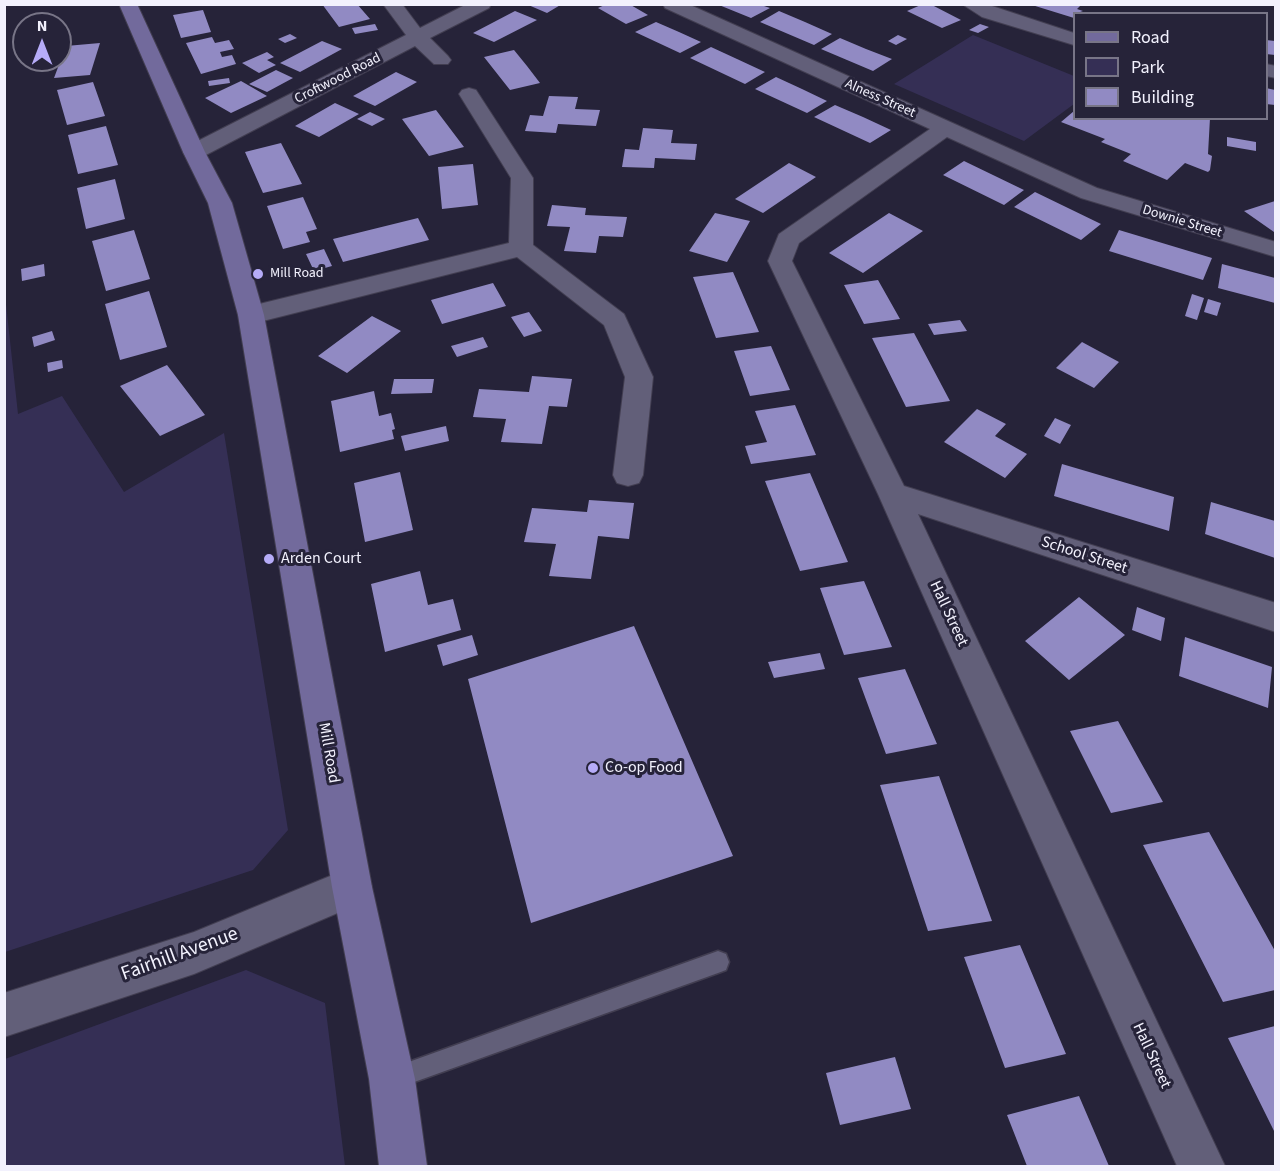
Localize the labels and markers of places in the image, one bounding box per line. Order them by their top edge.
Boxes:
place label: Mill Road [270,266,324,282]
marker: Mill Road [251,267,265,281]
place label: Arden Court [281,549,361,569]
marker: Arden Court [262,552,276,566]
place label: Co-op Food [605,758,683,778]
marker: Co-op Food [586,761,600,775]

